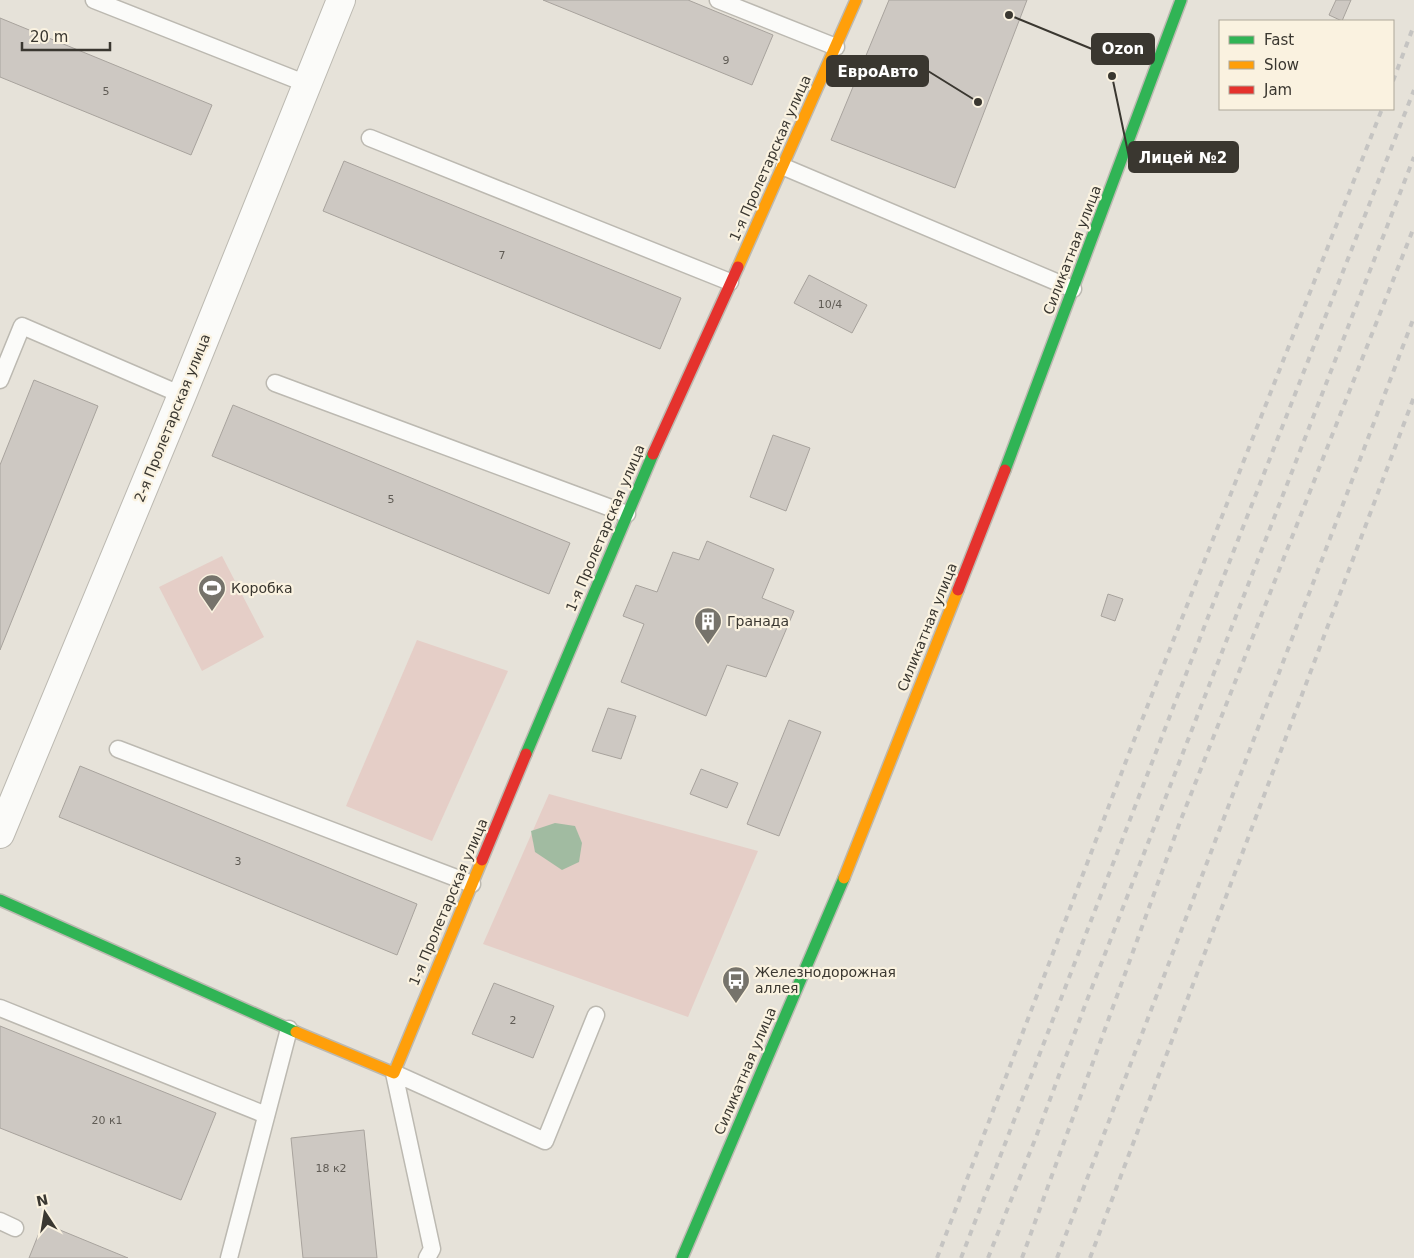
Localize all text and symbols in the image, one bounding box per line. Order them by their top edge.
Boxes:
scale bar [22,20,110,52]
legend [1219,20,1394,110]
text: 20 m [30,28,68,46]
text: Fast [1264,31,1294,49]
callout: Ozon [1092,34,1154,64]
text: Ozon [1102,40,1144,58]
house number: 9 [723,54,730,67]
callout: ЕвроАвто [827,56,928,86]
text: Slow [1264,56,1299,74]
text: ЕвроАвто [838,63,918,81]
street label: 1-я Пролетарская улица [726,73,814,243]
text: Jam [1263,81,1292,99]
house number: 5 [103,85,110,98]
callout: Лицей №2 [1129,142,1238,172]
text: Лицей №2 [1139,149,1227,167]
street label: Силикатная улица [1040,183,1104,317]
house number: 7 [499,249,506,262]
house number: 10/4 [818,298,842,311]
street label: 2-я Пролетарская улица [131,332,213,504]
street label: 1-я Пролетарская улица [562,442,648,614]
house number: 5 [388,493,395,506]
street label: Силикатная улица [894,560,960,694]
sports icon: Коробка [197,573,227,612]
place label: Коробка [231,580,293,596]
building icon: Гранада [693,606,723,645]
place label: Гранада [727,613,789,629]
street label: 1-я Пролетарская улица [405,816,491,988]
house number: 3 [235,855,242,868]
place label: Железнодорожная аллея [755,964,896,996]
bus stop icon: Железнодорожная аллея [721,965,751,1004]
street label: Силикатная улица [711,1005,779,1137]
house number: 2 [510,1014,517,1027]
house number: 20 к1 [91,1114,123,1127]
house number: 18 к2 [315,1162,347,1175]
north arrow [20,1188,70,1238]
text: N [35,1191,50,1209]

